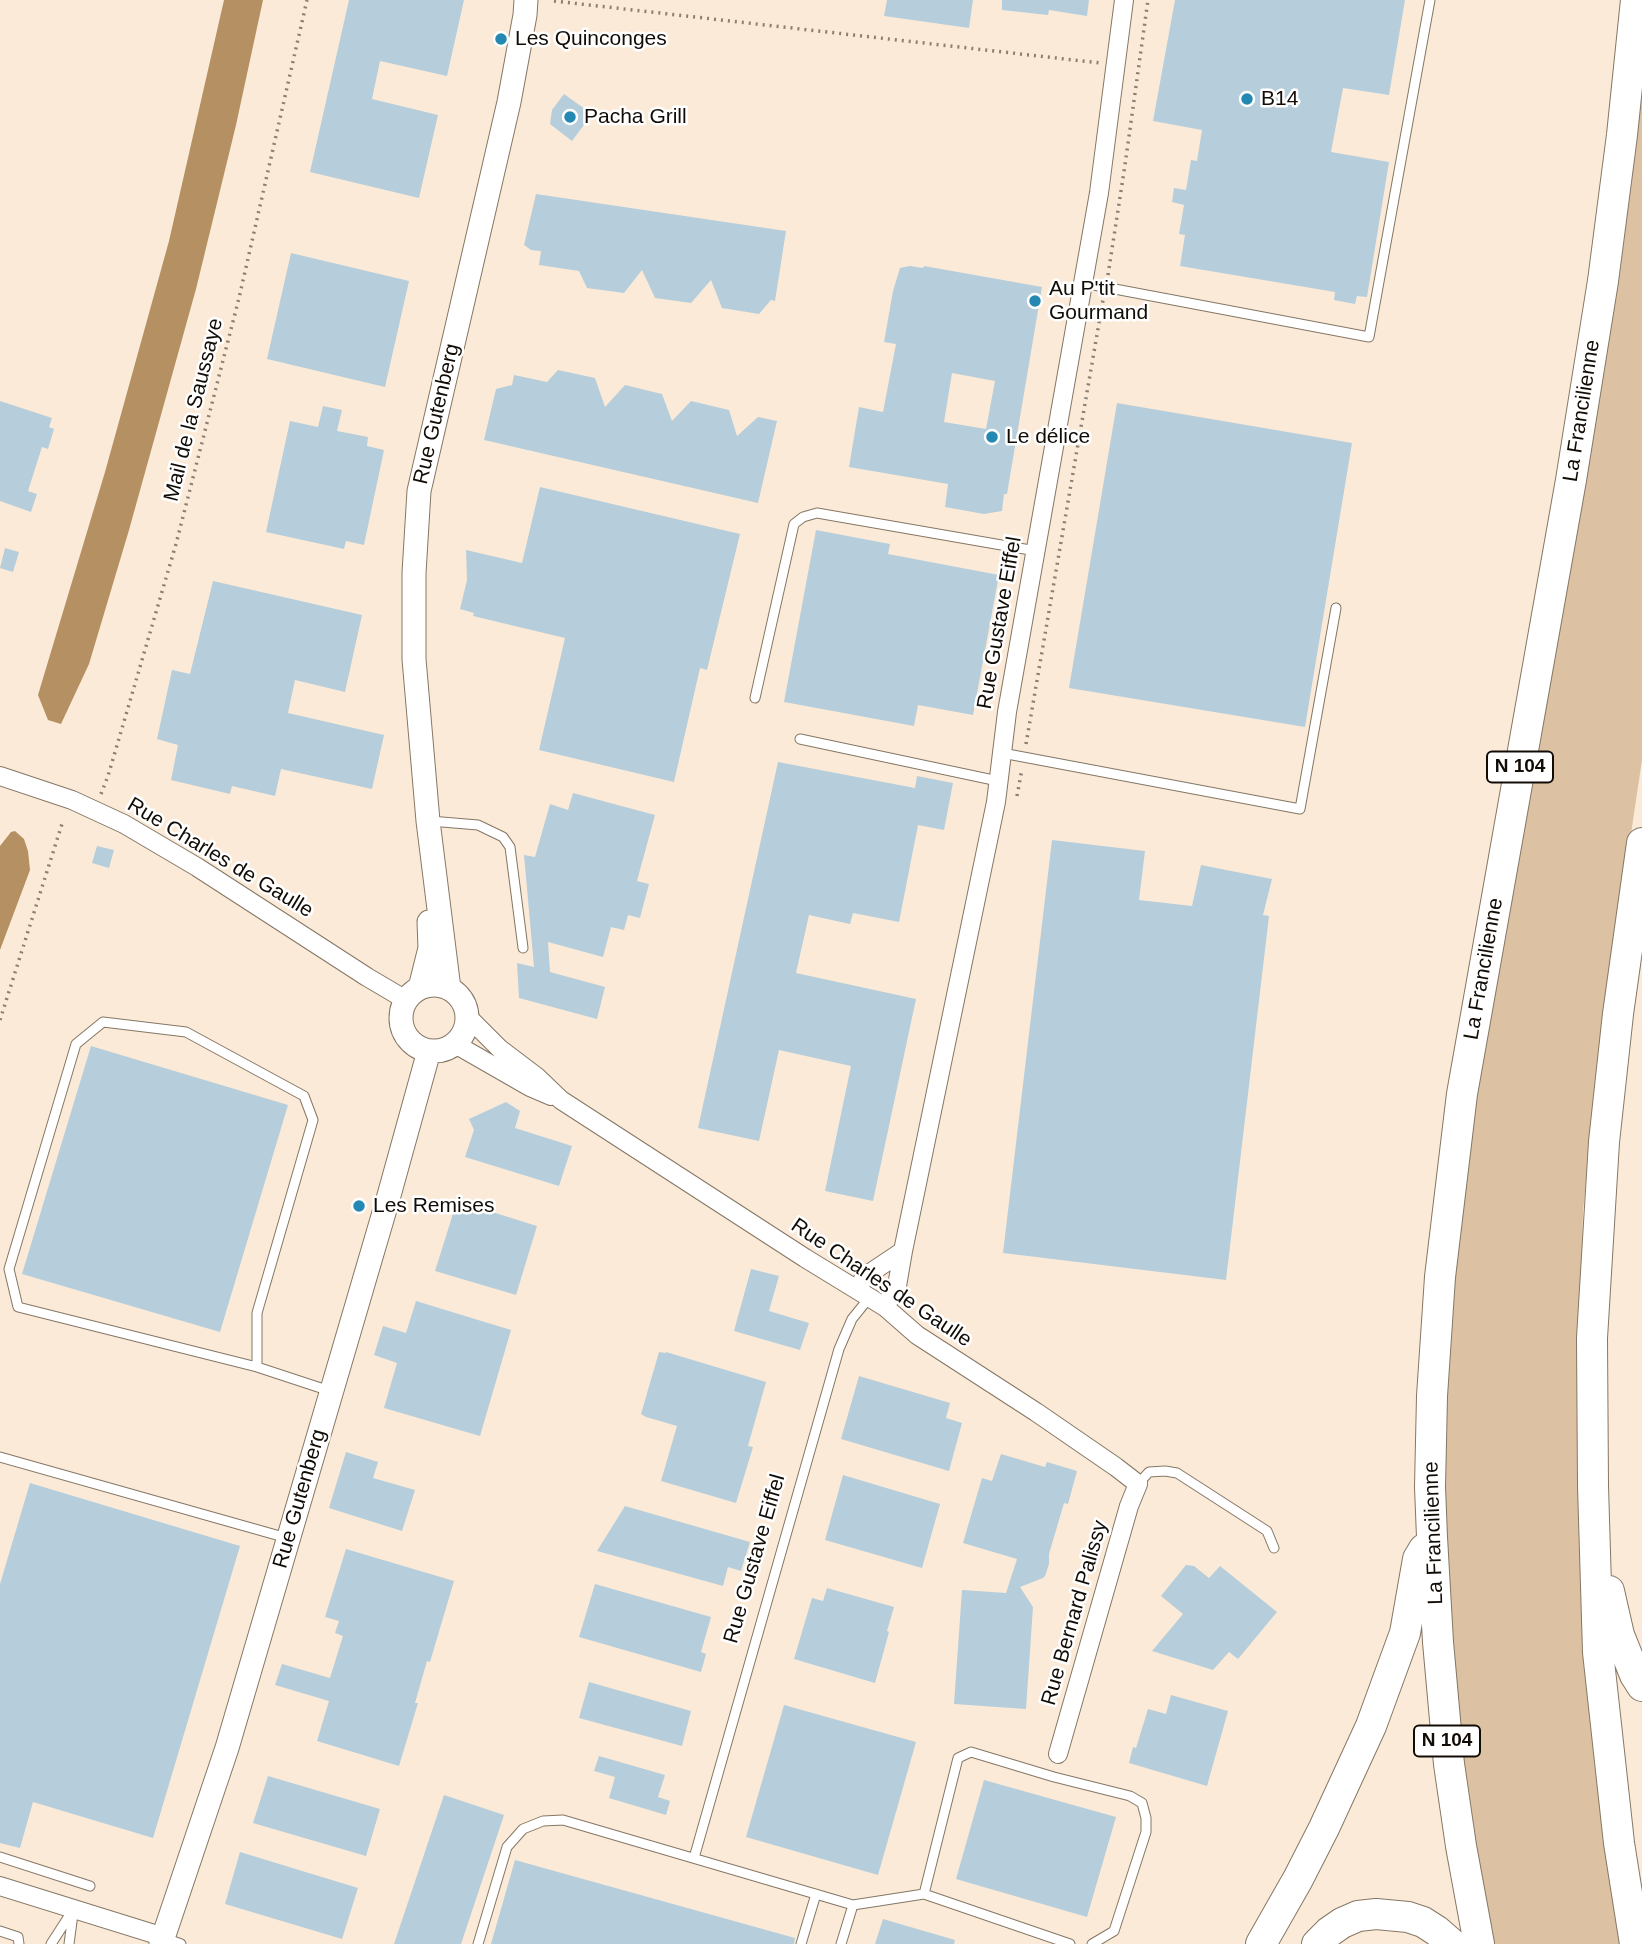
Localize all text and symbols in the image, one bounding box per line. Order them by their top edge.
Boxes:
place label: Les Quinconges [515,26,667,52]
marker: Les Quinconges [493,31,509,47]
place label: B14 [1261,86,1298,112]
marker: B14 [1239,91,1255,107]
place label: Pacha Grill [584,104,687,130]
marker: Pacha Grill [562,109,578,125]
place label: Au P'tit Gourmand [1049,276,1148,326]
marker: Au P'tit Gourmand [1027,293,1043,309]
street label: Mail de la Saussaye [159,316,229,504]
street label: La Francilienne [1558,338,1606,484]
street label: Rue Gutenberg [409,341,465,487]
place label: Le délice [1006,424,1090,450]
marker: Le délice [984,429,1000,445]
street label: Rue Gustave Eiffel [972,535,1028,711]
road number: N 104 [1487,752,1553,782]
street label: Rue Charles de Gaulle [122,792,318,924]
street label: La Francilienne [1459,896,1509,1042]
place label: Les Remises [373,1193,494,1219]
marker: Les Remises [351,1198,367,1214]
street label: Rue Charles de Gaulle [786,1213,976,1353]
street label: Rue Gutenberg [268,1427,332,1571]
street label: La Francilienne [1419,1461,1449,1605]
street label: Rue Gustave Eiffel [719,1472,791,1646]
street label: Rue Bernard Palissy [1037,1518,1113,1708]
road number: N 104 [1414,1726,1480,1756]

